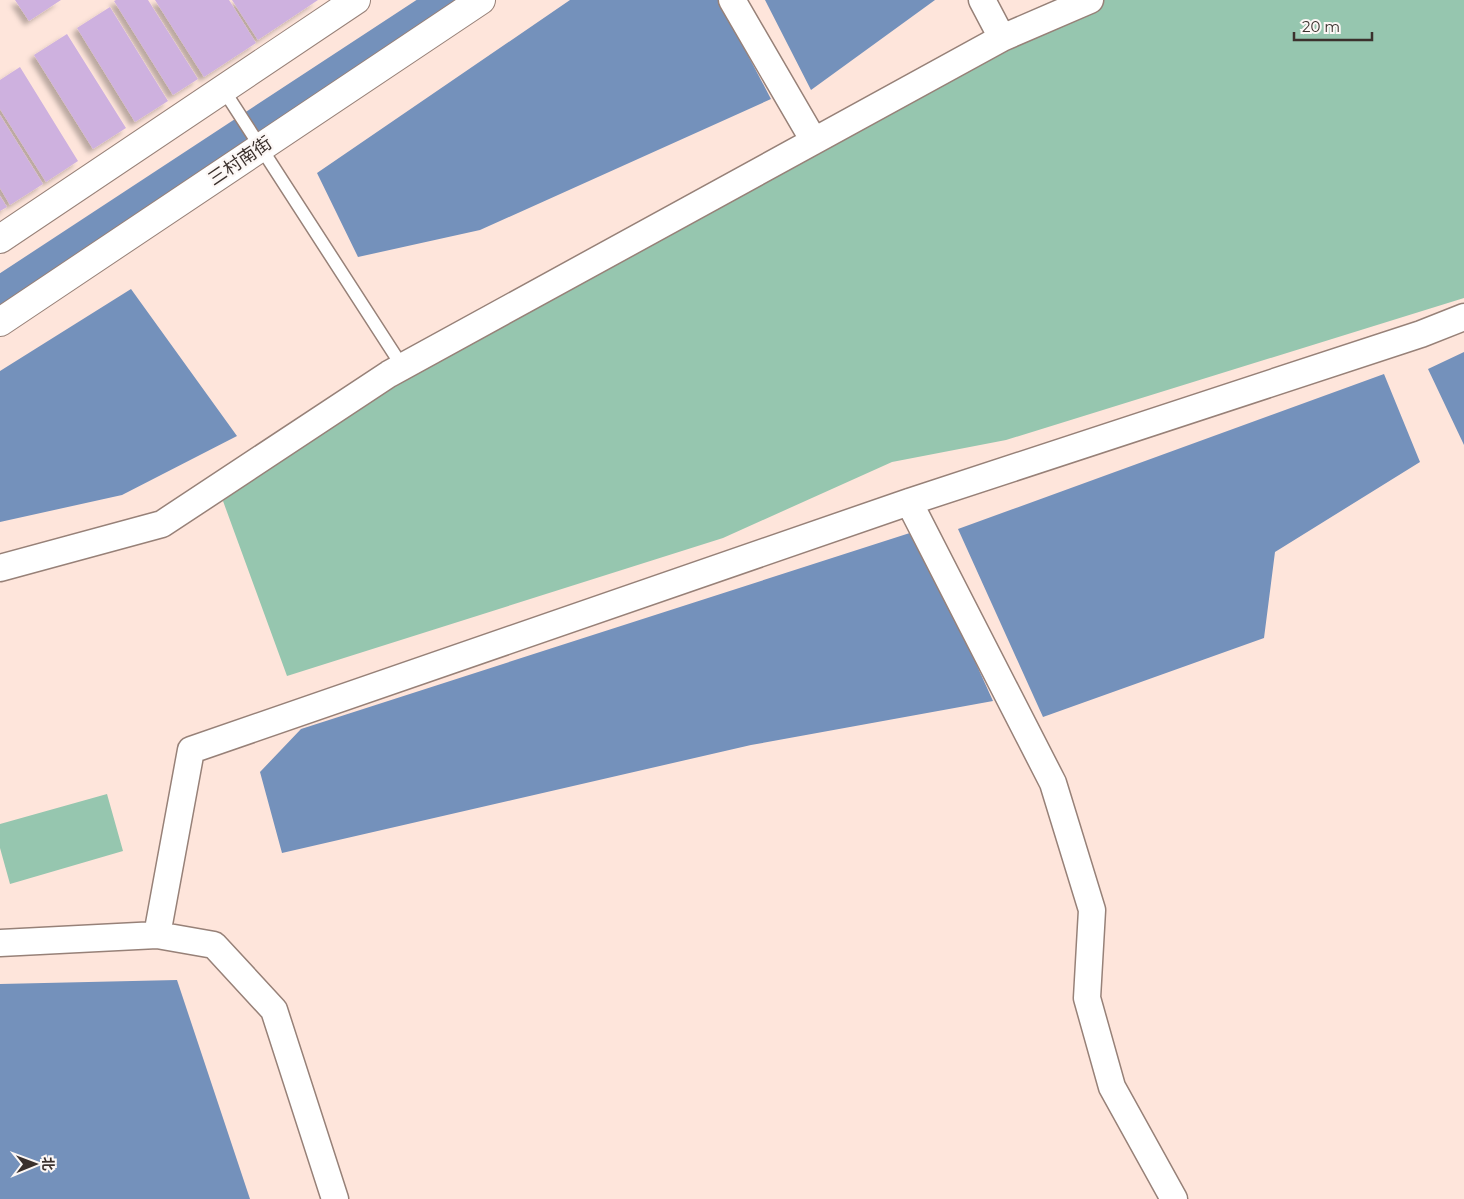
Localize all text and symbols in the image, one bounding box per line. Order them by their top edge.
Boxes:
scale bar [1294,10,1372,42]
text: 20 m [1302,17,1340,36]
street label: 三村南街 [204,132,276,190]
north arrow [10,1139,60,1189]
text: 北 [39,1157,57,1171]

